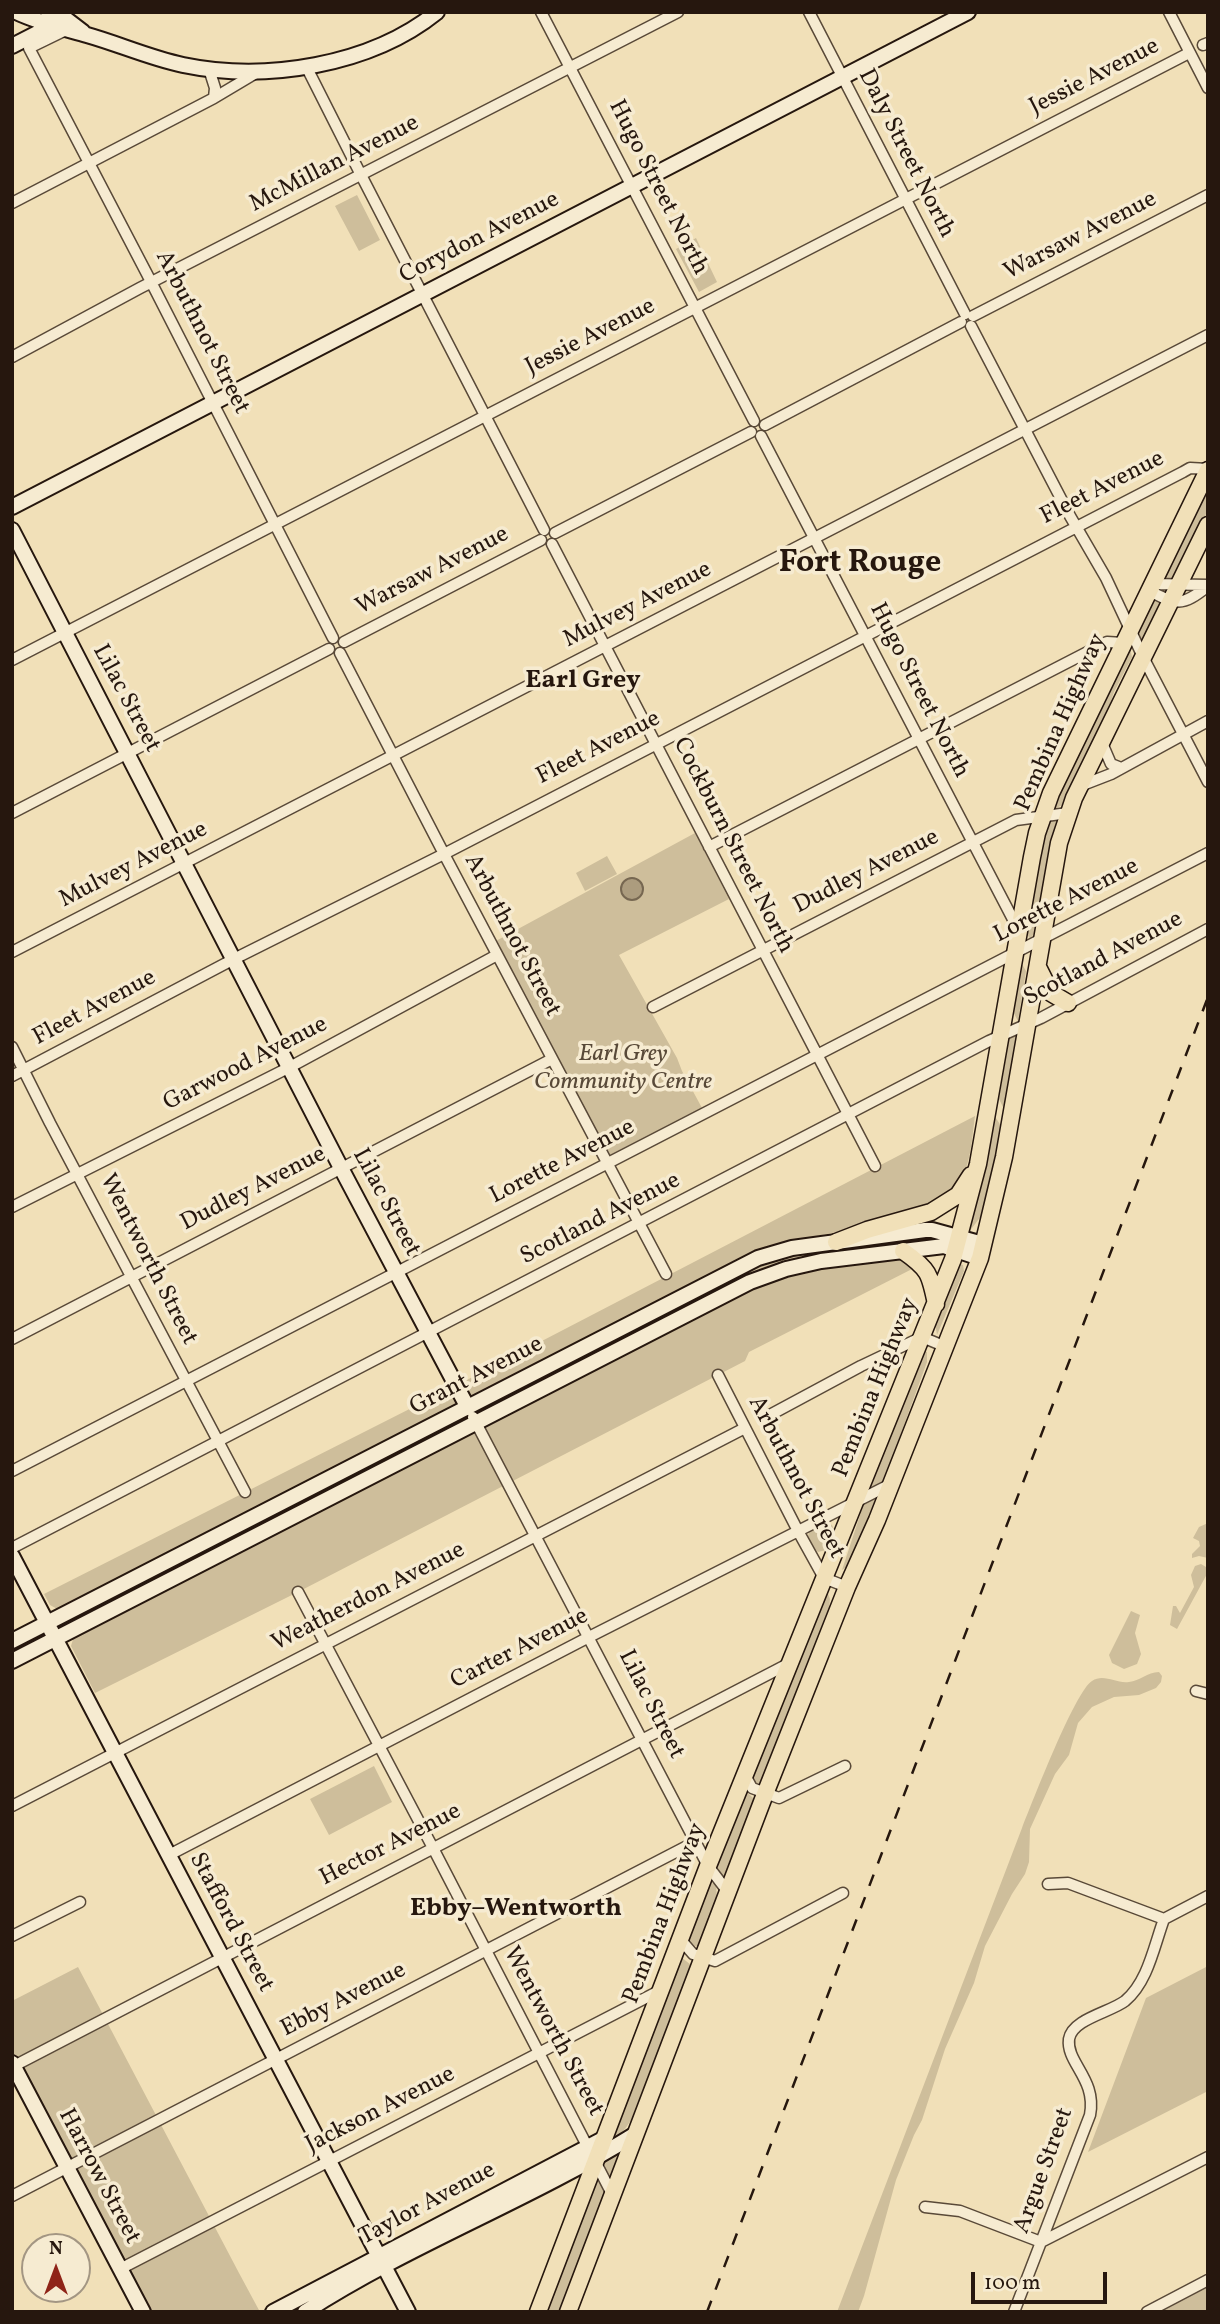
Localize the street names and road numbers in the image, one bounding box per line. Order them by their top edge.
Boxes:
street label: Jessie Avenue [1025,33,1165,123]
street label: Daly Street North [850,65,960,243]
street label: Hugo Street North [600,96,714,280]
street label: McMillan Avenue [246,110,424,220]
street label: Corydon Avenue [395,186,565,292]
street label: Warsaw Avenue [1000,186,1162,288]
street label: Arbuthnot Street [147,246,255,420]
street label: Jessie Avenue [521,293,661,383]
street label: Fleet Avenue [1036,445,1170,533]
street label: Warsaw Avenue [352,521,514,623]
street label: Mulvey Avenue [559,556,717,656]
street label: Hugo Street North [861,599,975,783]
street label: Pembina Highway [1010,630,1114,816]
street label: Lilac Street [85,640,165,758]
street label: Fleet Avenue [532,705,666,793]
street label: Cockburn Street North [665,733,799,959]
street label: Mulvey Avenue [55,816,213,916]
street label: Dudley Avenue [790,824,944,922]
street label: Arbuthnot Street [456,850,566,1022]
street label: Lorette Avenue [990,853,1144,951]
street label: Scotland Avenue [1020,906,1188,1014]
street label: Fleet Avenue [29,965,161,1053]
street label: Garwood Avenue [159,1011,333,1119]
street label: Lorette Avenue [486,1114,640,1212]
street label: Dudley Avenue [177,1141,331,1239]
street label: Lilac Street [345,1144,425,1262]
street label: Scotland Avenue [516,1167,686,1273]
street label: Wentworth Street [92,1170,202,1350]
street label: Pembina Highway [828,1294,926,1482]
street label: Grant Avenue [406,1331,548,1423]
street label: Arbuthnot Street [740,1392,850,1564]
street label: Weatherdon Avenue [267,1537,471,1659]
street label: Carter Avenue [446,1603,594,1697]
street label: Lilac Street [610,1646,690,1764]
street label: Hector Avenue [316,1798,466,1894]
street label: Pembina Highway [618,1820,714,2008]
street label: Stafford Street [181,1848,279,1998]
street label: Wentworth Street [495,1942,609,2122]
street label: Ebby Avenue [277,1957,411,2045]
street label: Jackson Avenue [302,2061,460,2161]
street label: Harrow Street [50,2104,146,2250]
street label: Argue Street [1009,2104,1081,2238]
street label: Taylor Avenue [355,2157,501,2253]

